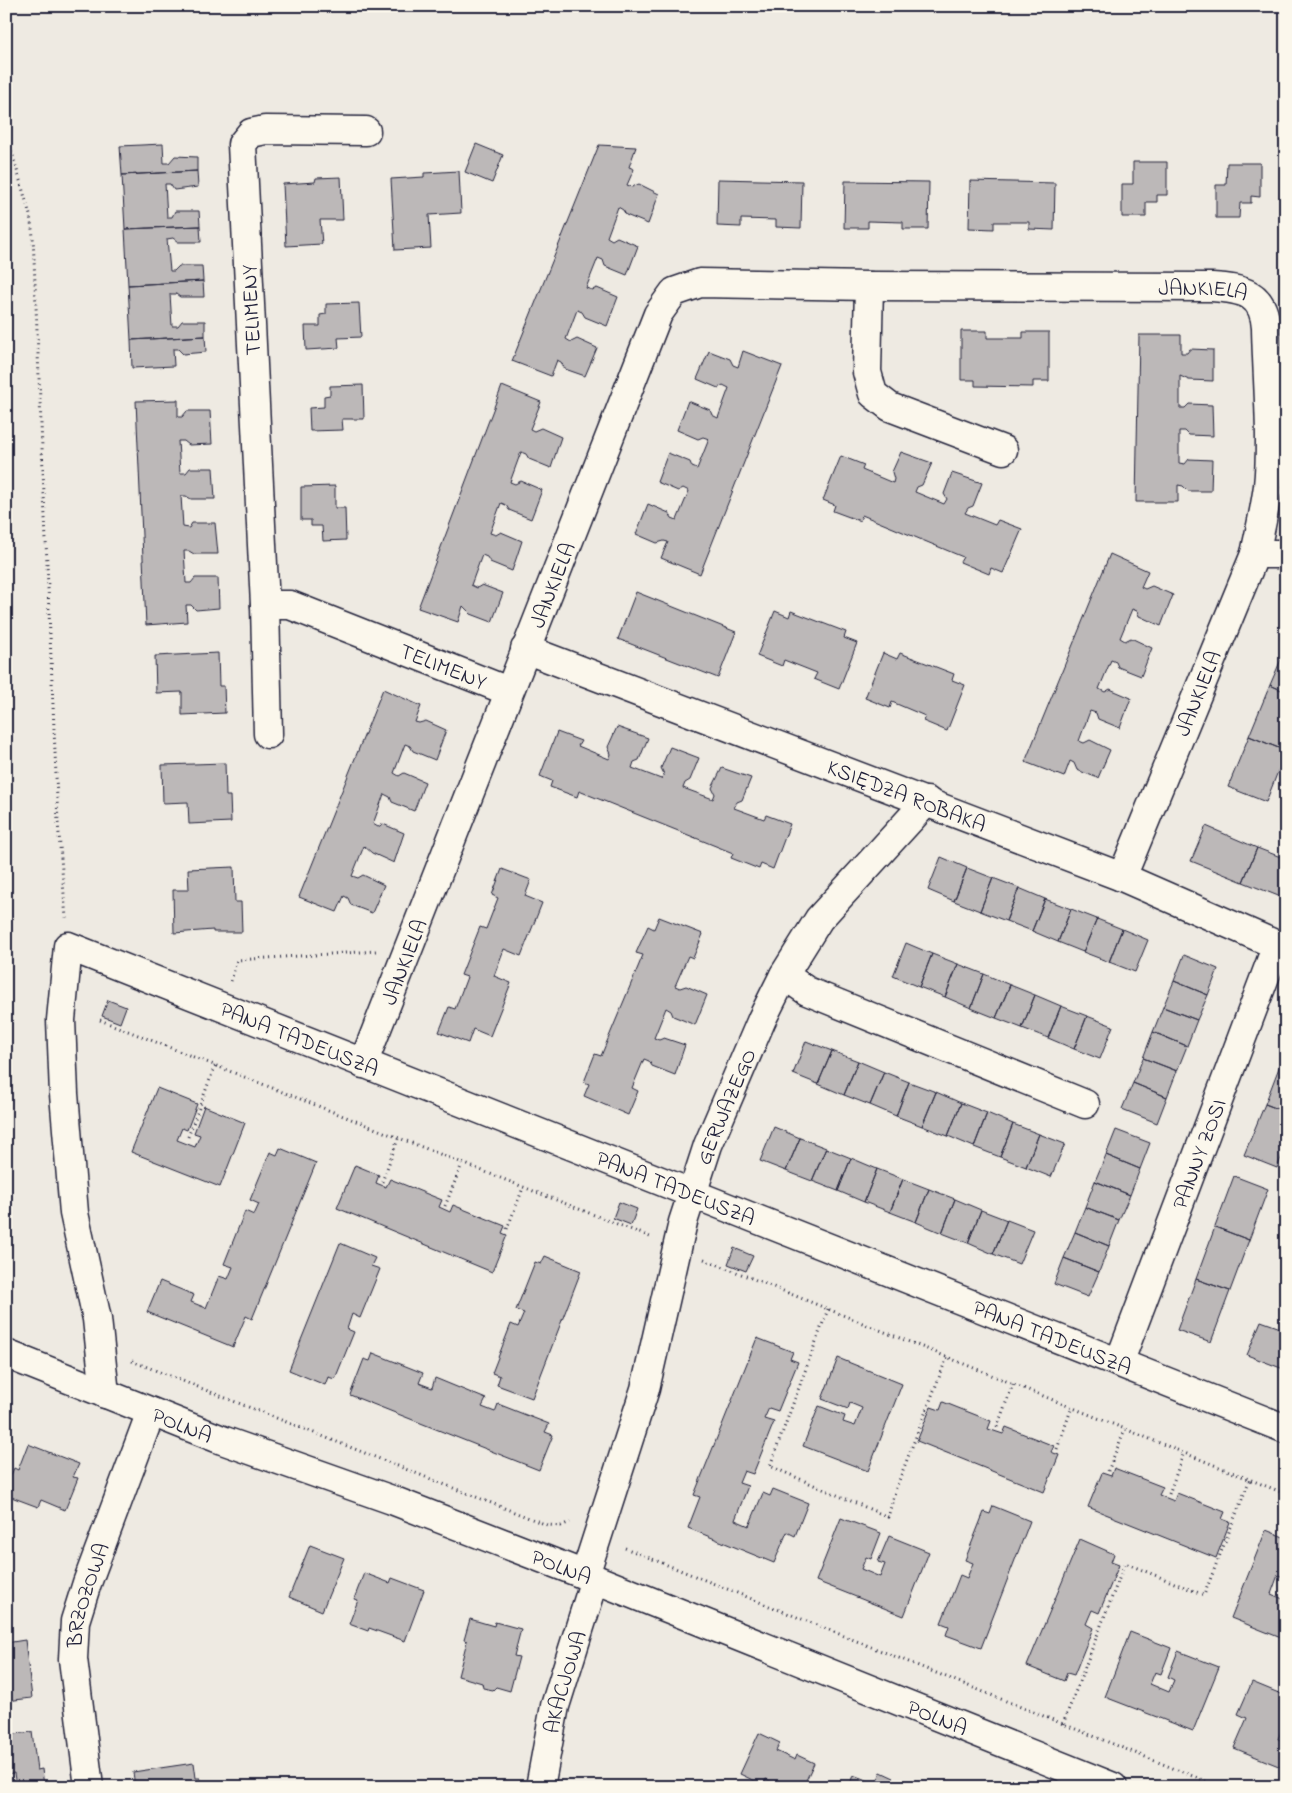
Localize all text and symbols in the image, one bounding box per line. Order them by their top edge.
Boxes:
street label: TELIMENY [235,264,271,356]
street label: JANKIELA [1158,274,1252,311]
street label: JANKIELA [523,538,586,634]
street label: TELIMENY [394,637,491,700]
street label: JANKIELA [1168,646,1231,742]
street label: KSIĘDZA ROBAKA [822,753,990,843]
street label: JANKIELA [375,915,437,1010]
street label: PANA TADEUSZA [214,995,383,1087]
street label: GERWAZEGO [690,1044,766,1169]
street label: PANNY ZOSI [1166,1095,1236,1214]
street label: PANA TADEUSZA [591,1144,759,1236]
street label: PANA TADEUSZA [967,1293,1136,1385]
street label: POLNA [146,1401,216,1453]
street label: BRZOZOWA [61,1539,120,1649]
street label: POLNA [526,1543,596,1595]
street label: AKACJOWA [537,1627,597,1736]
street label: POLNA [902,1693,972,1746]

